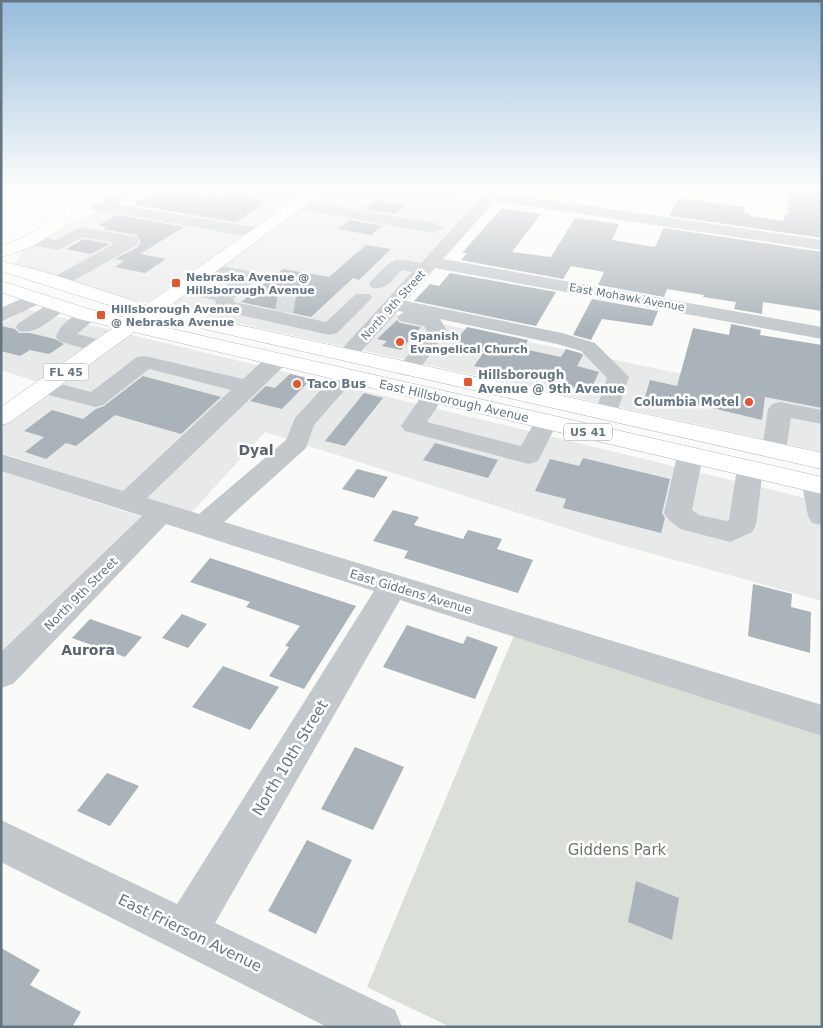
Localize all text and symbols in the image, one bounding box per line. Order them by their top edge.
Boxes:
street label: North 9th Street [359,267,429,343]
place label: Nebraska Avenue @ Hillsborough Avenue [186,271,315,297]
marker: Nebraska Avenue @ Hillsborough Avenue [170,277,182,289]
street label: East Mohawk Avenue [568,281,686,314]
place label: Hillsborough Avenue @ Nebraska Avenue [111,303,240,329]
marker: Hillsborough Avenue @ Nebraska Avenue [95,309,107,321]
place label: Spanish Evangelical Church [410,330,528,356]
marker: Spanish Evangelical Church [394,336,406,348]
road number: FL 45 [44,364,88,381]
place label: Hillsborough Avenue @ 9th Avenue [478,368,625,396]
marker: Hillsborough Avenue @ 9th Avenue [462,376,474,388]
place label: Taco Bus [307,377,366,391]
street label: East Hillsborough Avenue [378,377,530,425]
marker: Taco Bus [291,378,303,390]
place label: Columbia Motel [634,395,739,409]
marker: Columbia Motel [743,396,755,408]
road number: US 41 [564,424,612,441]
district label: Dyal [239,442,274,458]
street label: North 9th Street [42,554,121,633]
street label: East Giddens Avenue [348,567,474,617]
district label: Aurora [61,642,115,658]
street label: North 10th Street [248,697,332,819]
park label: Giddens Park [568,841,667,859]
street label: East Frierson Avenue [115,890,265,976]

